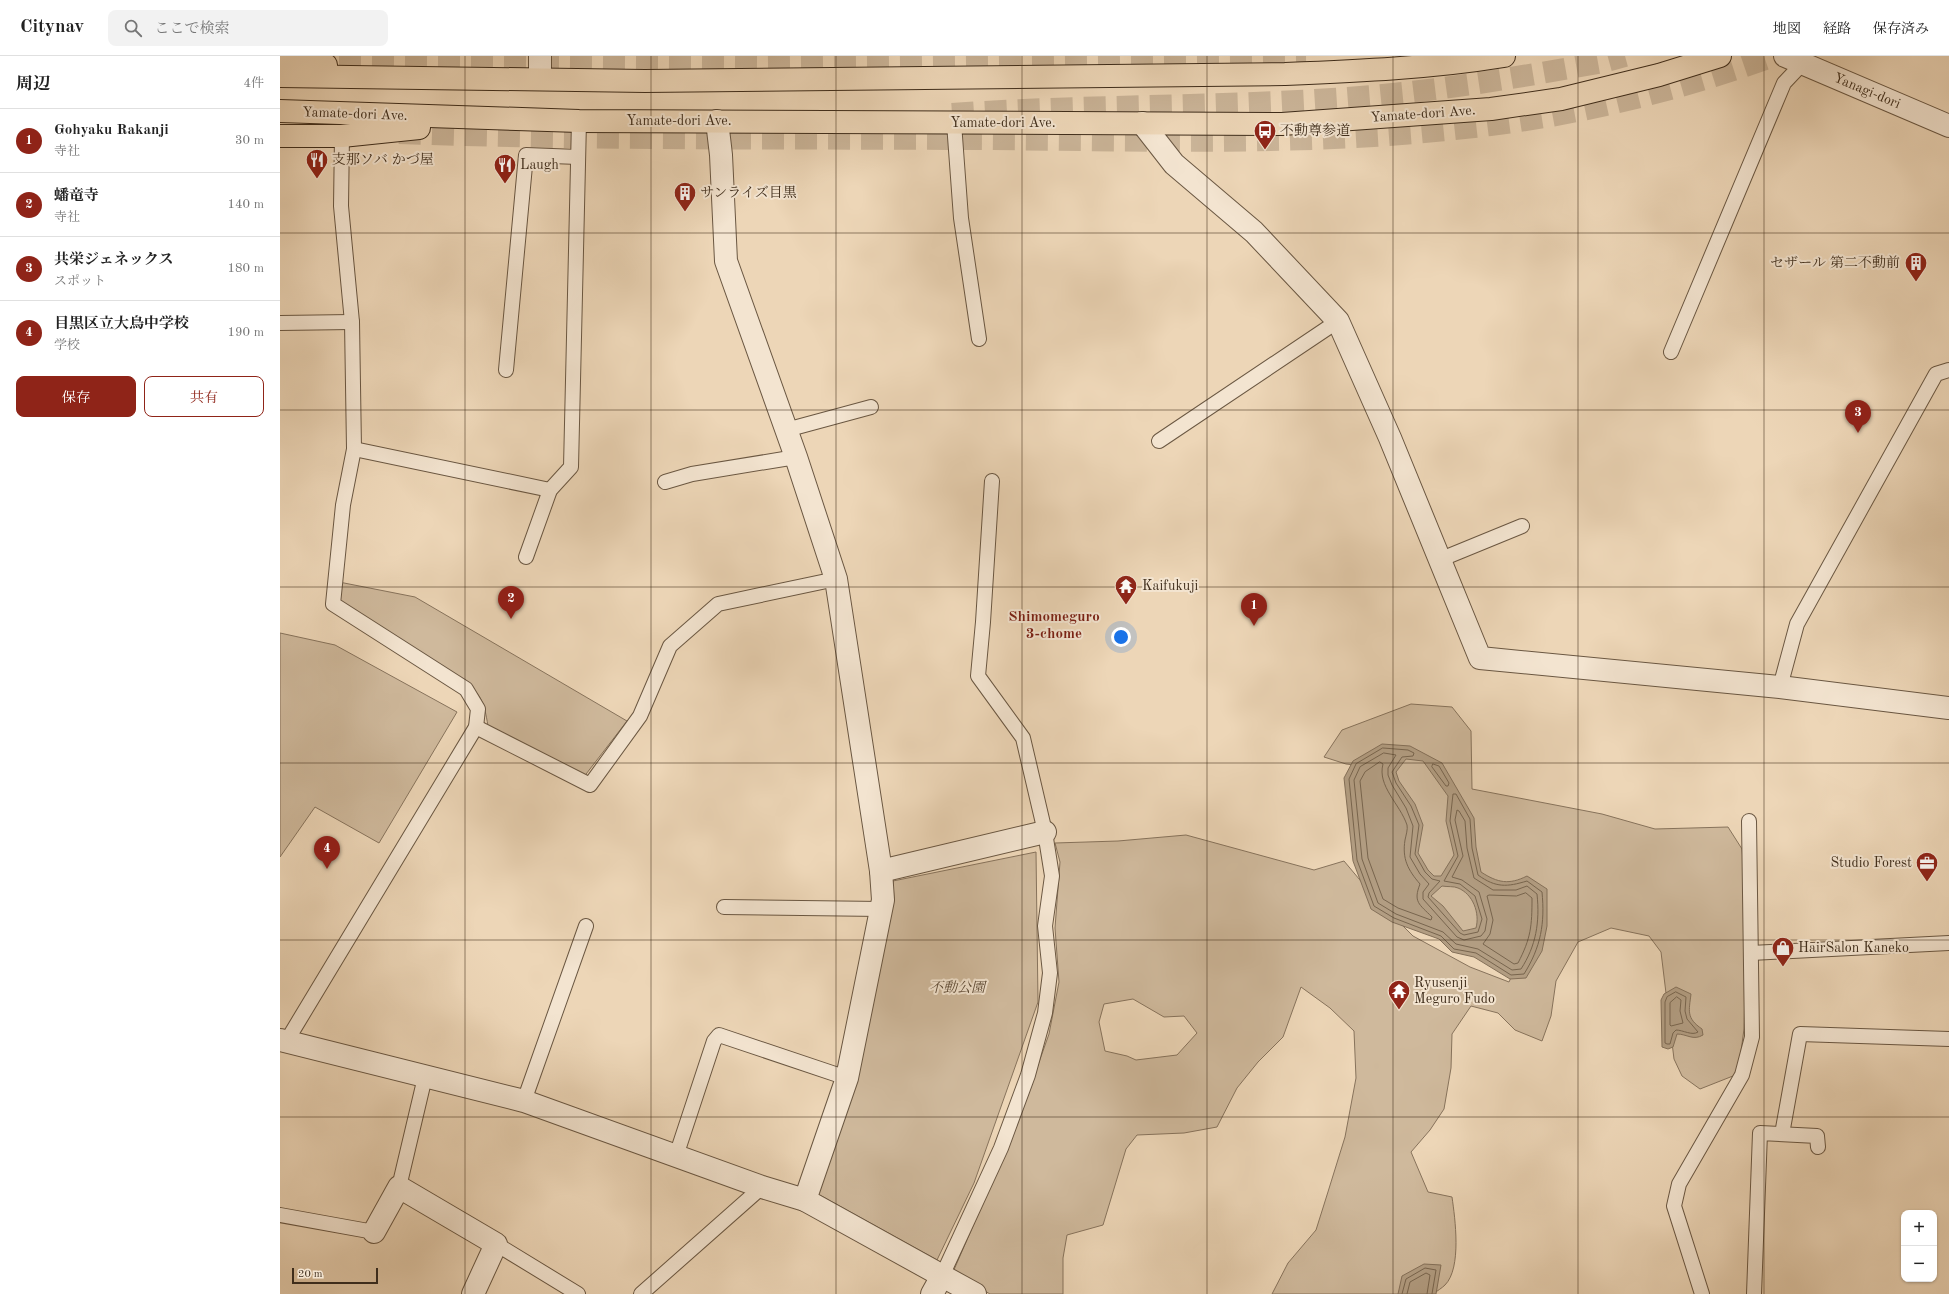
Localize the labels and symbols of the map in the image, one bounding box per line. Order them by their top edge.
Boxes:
street label: Yanagi-dori [1832,71,1903,111]
street label: Yamate-dori Ave. [1370,103,1476,125]
street label: Yamate-dori Ave. [302,105,408,123]
street label: Yamate-dori Ave. [626,114,732,128]
street label: Yamate-dori Ave. [950,116,1056,130]
bus stop icon: 不動尊参道 [1252,118,1278,151]
place label: 不動尊参道 [1280,123,1350,138]
restaurant icon: 支那ソバ かづ屋 [304,147,330,180]
place label: 支那ソバ かづ屋 [332,152,434,167]
restaurant icon: Laugh [492,152,518,185]
place label: Laugh [520,158,559,172]
building icon: サンライズ目黒 [672,180,698,213]
place label: サンライズ目黒 [700,185,797,200]
building icon: セザール 第二不動前 [1903,250,1929,283]
place label: セザール 第二不動前 [1770,255,1900,270]
pin: 3 [1845,400,1871,433]
temple icon: Kaifukuji [1113,573,1139,606]
place label: Kaifukuji [1142,579,1199,593]
pin: 2 [498,586,524,619]
pin: 1 [1241,593,1267,626]
district label: Shimomeguro 3-chome [1008,610,1100,642]
your location [1111,627,1131,647]
pin: 4 [314,836,340,869]
office icon: Studio Forest [1914,850,1940,883]
place label: Studio Forest [1830,856,1912,870]
shop icon: HairSalon Kaneko [1770,935,1796,968]
place label: HairSalon Kaneko [1798,941,1909,955]
place label: Ryusenji Meguro Fudo [1414,976,1495,1006]
temple icon: Ryusenji Meguro Fudo [1386,978,1412,1011]
park label: 不動公園 [929,980,987,995]
scale bar [292,1266,378,1285]

